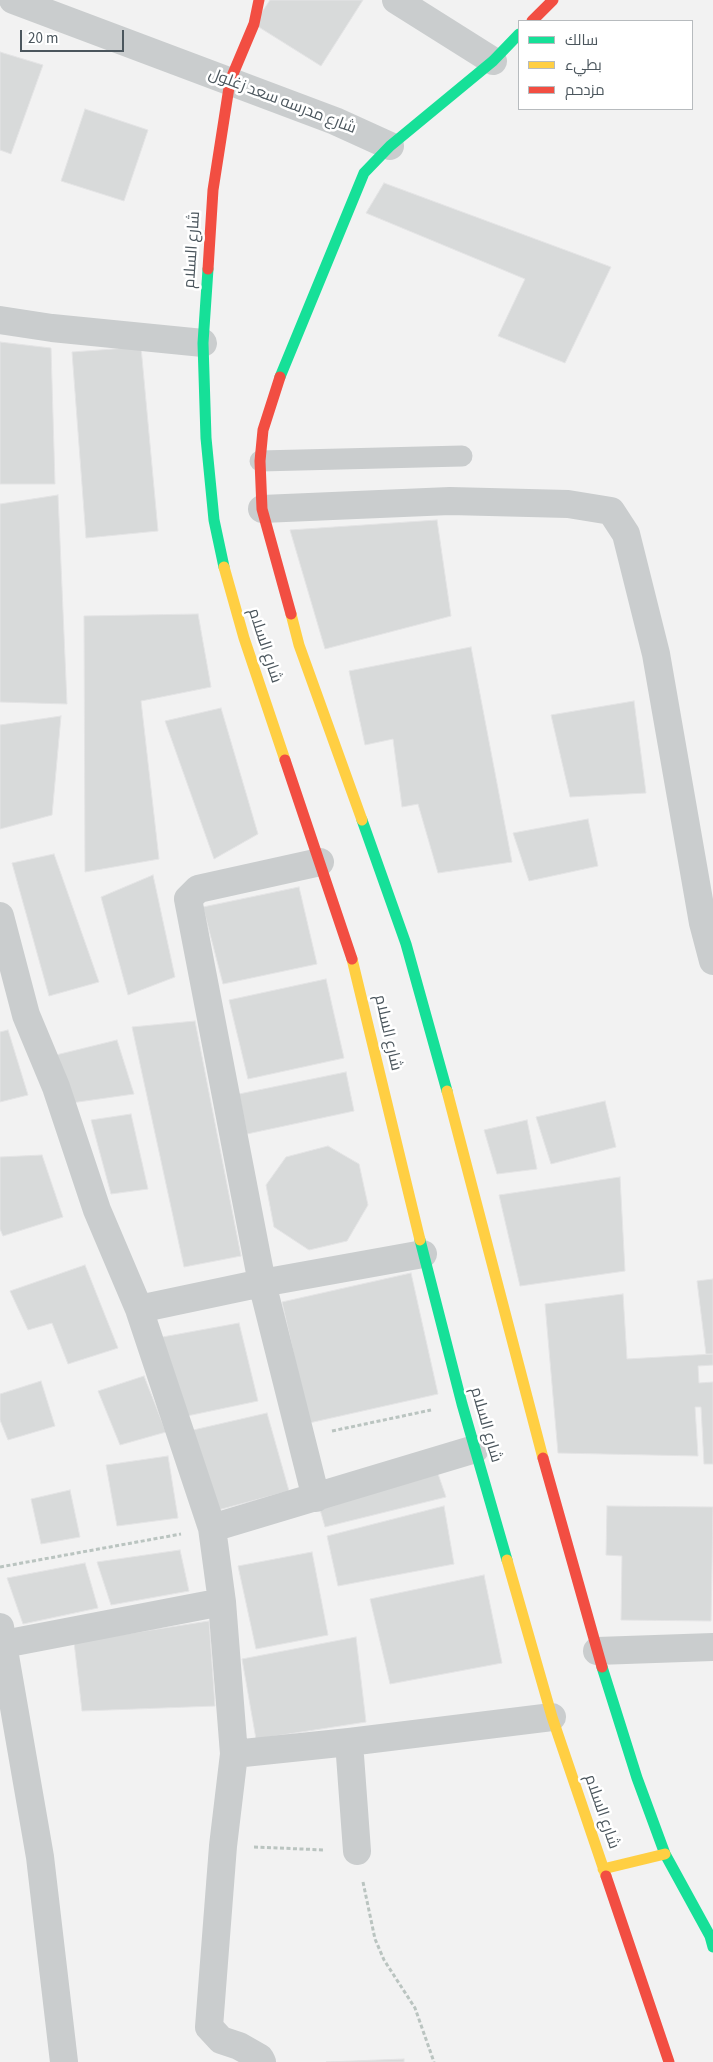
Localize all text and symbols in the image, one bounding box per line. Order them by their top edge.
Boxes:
scale bar [22,20,126,52]
legend [518,20,693,110]
text: 20 m [28,28,58,49]
text: سالك [565,30,598,51]
text: بطيء [565,55,602,76]
street label: شارع مدرسه سعد زغلول [205,65,359,139]
text: مزدحم [565,80,605,101]
street label: شارع السلام [181,211,205,289]
street label: شارع السلام [243,606,285,686]
street label: شارع السلام [369,993,405,1073]
street label: شارع السلام [465,1385,505,1465]
street label: شارع السلام [579,1772,623,1852]

